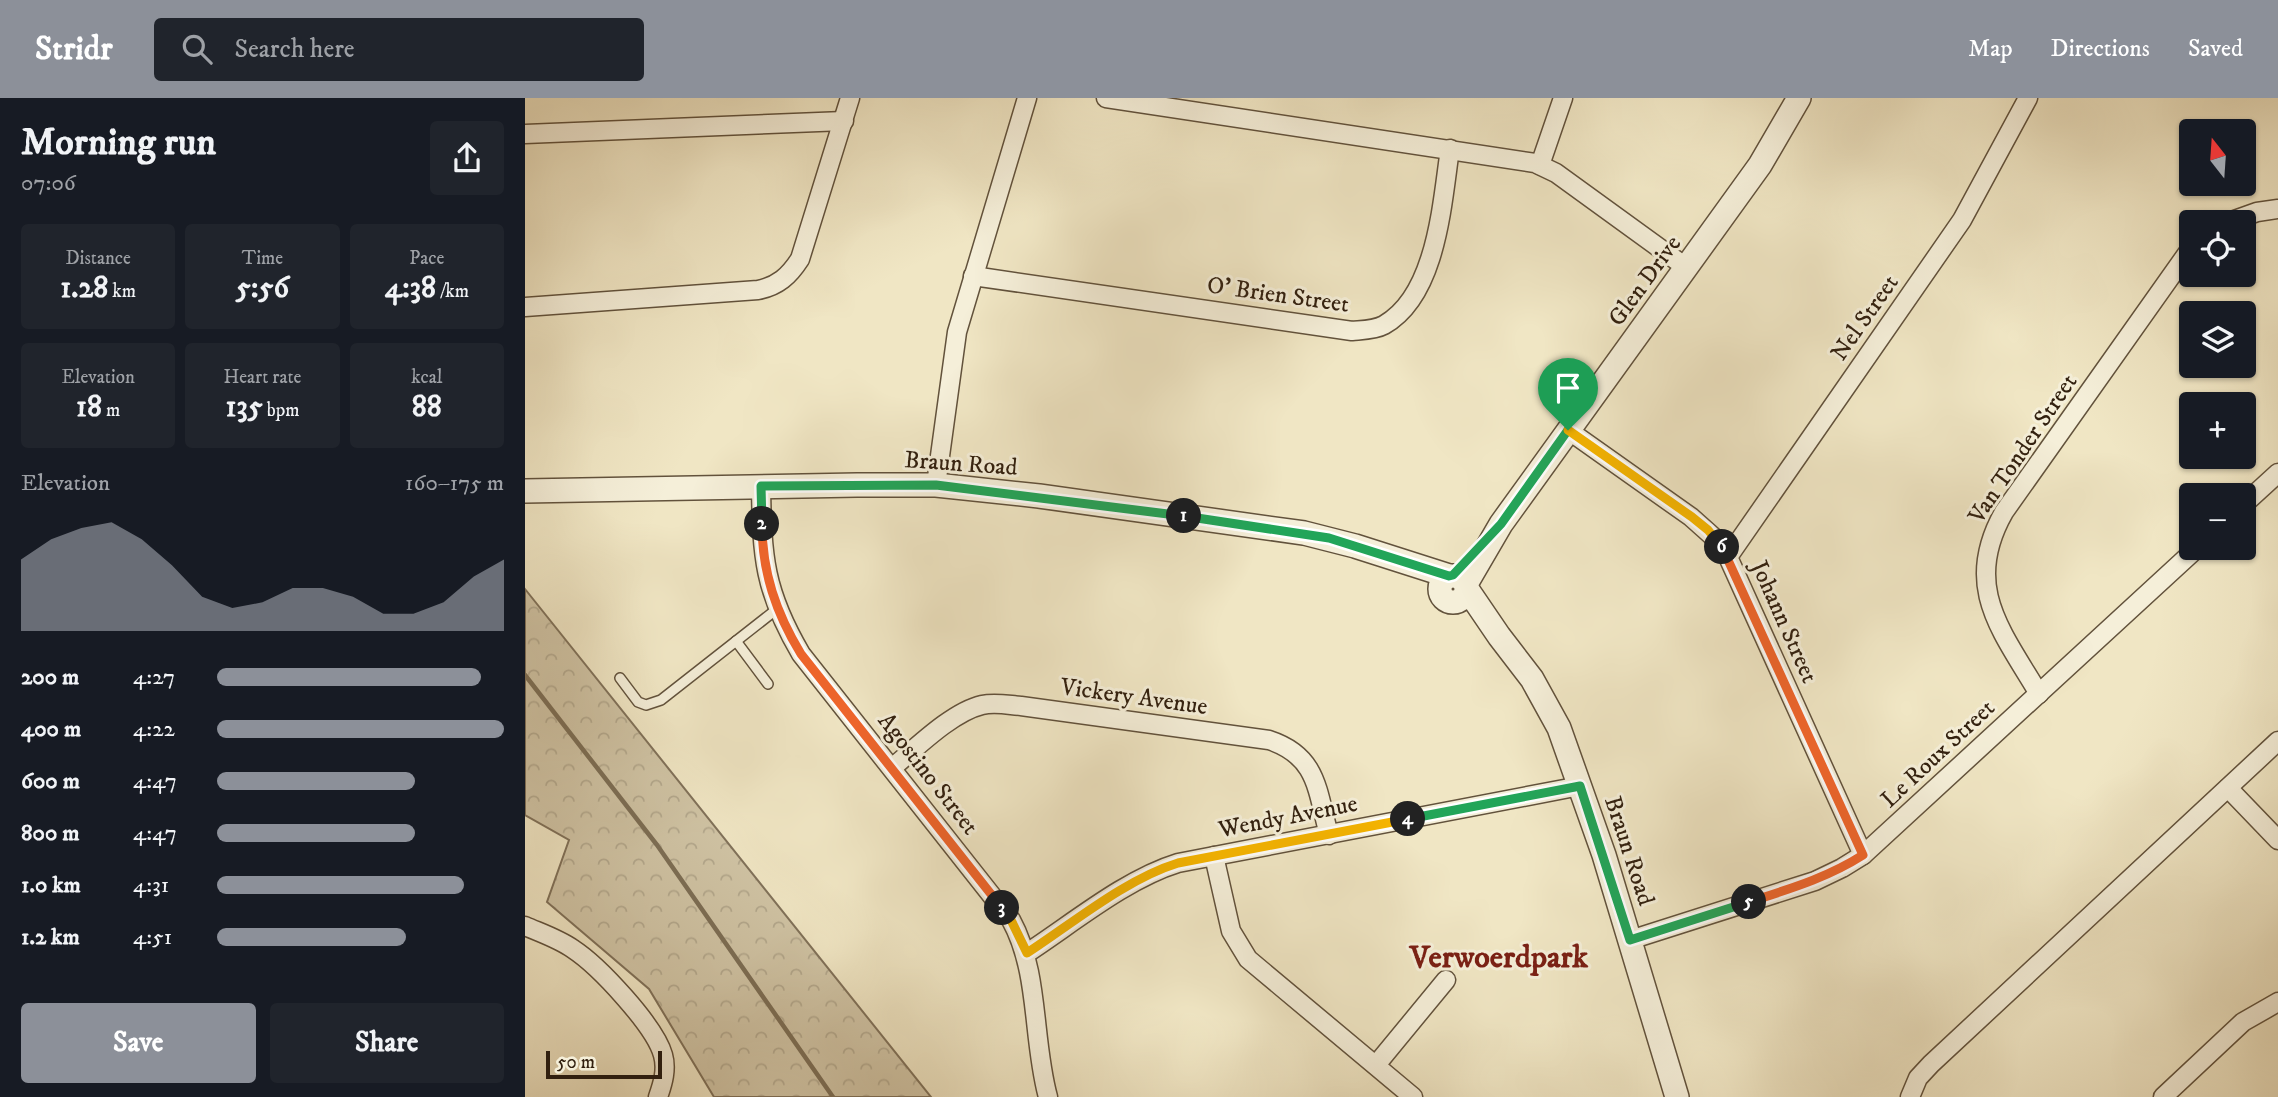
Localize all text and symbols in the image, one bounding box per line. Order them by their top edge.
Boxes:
search box [154,18,644,81]
text: Stridr [35,29,112,70]
icon: search [178,30,216,68]
text: Search here [234,33,355,66]
text: Map [1968,34,2013,64]
text: Directions [2051,34,2150,64]
text: Saved [2188,34,2243,64]
text: Morning run [21,119,216,167]
north arrow [2179,119,2256,196]
map controls [2179,119,2256,560]
button: share [430,121,504,195]
text: 07:06 [21,169,76,198]
button: locate [2179,210,2256,287]
street label: Glen Drive [1602,230,1688,332]
text: Distance [65,247,131,270]
text: Time [242,247,283,270]
text: Pace [409,247,444,270]
street label: Nel Street [1825,269,1906,367]
text: 1.28 [60,270,108,307]
text: 5:56 [236,270,289,307]
text: 4:38 [385,270,436,307]
street label: O' Brien Street [1205,270,1351,320]
text: km [108,280,136,303]
text: /km [436,280,469,303]
button: layers [2179,301,2256,378]
pin [1538,358,1598,430]
text: Elevation [61,366,135,389]
text: Heart rate [224,366,301,389]
text: kcal [411,366,442,389]
street label: Van Tonder Street [1961,368,2084,530]
icon: arrive [1549,369,1587,407]
text: 18 [76,389,102,426]
text: 135 [226,389,263,426]
text: 88 [412,389,442,426]
button: + [2179,392,2256,469]
text: m [102,399,120,422]
text: bpm [263,399,299,422]
street label: Braun Road [904,445,1019,483]
text: Elevation [21,469,110,498]
text: 160–175 m [405,469,504,498]
button: − [2179,483,2256,560]
pin: 1 [1167,498,1201,534]
text: 1 [1180,504,1187,527]
pin: 2 [744,506,779,542]
text: 2 [757,512,766,535]
pin: 6 [1705,530,1739,564]
text: 6 [1717,535,1726,558]
street label: Johann Street [1743,554,1824,688]
text: 200 m [21,663,79,692]
text: 4:27 [133,663,175,692]
street label: Vickery Avenue [1058,672,1209,722]
street label: Le Roux Street [1875,693,2002,814]
street label: Agostino Street [871,707,985,841]
text: 400 m [21,715,81,744]
text: 4:22 [133,715,175,744]
text: 600 m [21,767,80,796]
text: 4:47 [133,767,177,796]
street label: Wendy Avenue [1215,789,1360,845]
street label: Braun Road [1597,793,1661,909]
pin: 4 [1391,802,1425,836]
text: 4 [1402,807,1413,830]
text: 800 m [21,819,79,848]
text: 4:47 [133,819,177,848]
text: 1.0 km [21,871,81,900]
text: 4:31 [133,871,169,900]
pin: 5 [1731,884,1767,920]
pin: 3 [985,890,1019,926]
text: 5 [1744,890,1753,913]
text: 3 [998,896,1005,919]
text: 1.2 km [21,923,80,952]
text: 4:51 [133,923,172,952]
district label: Verwoerdpark [1408,938,1589,978]
button: Save [21,1003,256,1083]
button: Share [270,1003,504,1083]
scale bar [546,1048,661,1080]
text: 50 m [557,1051,595,1074]

